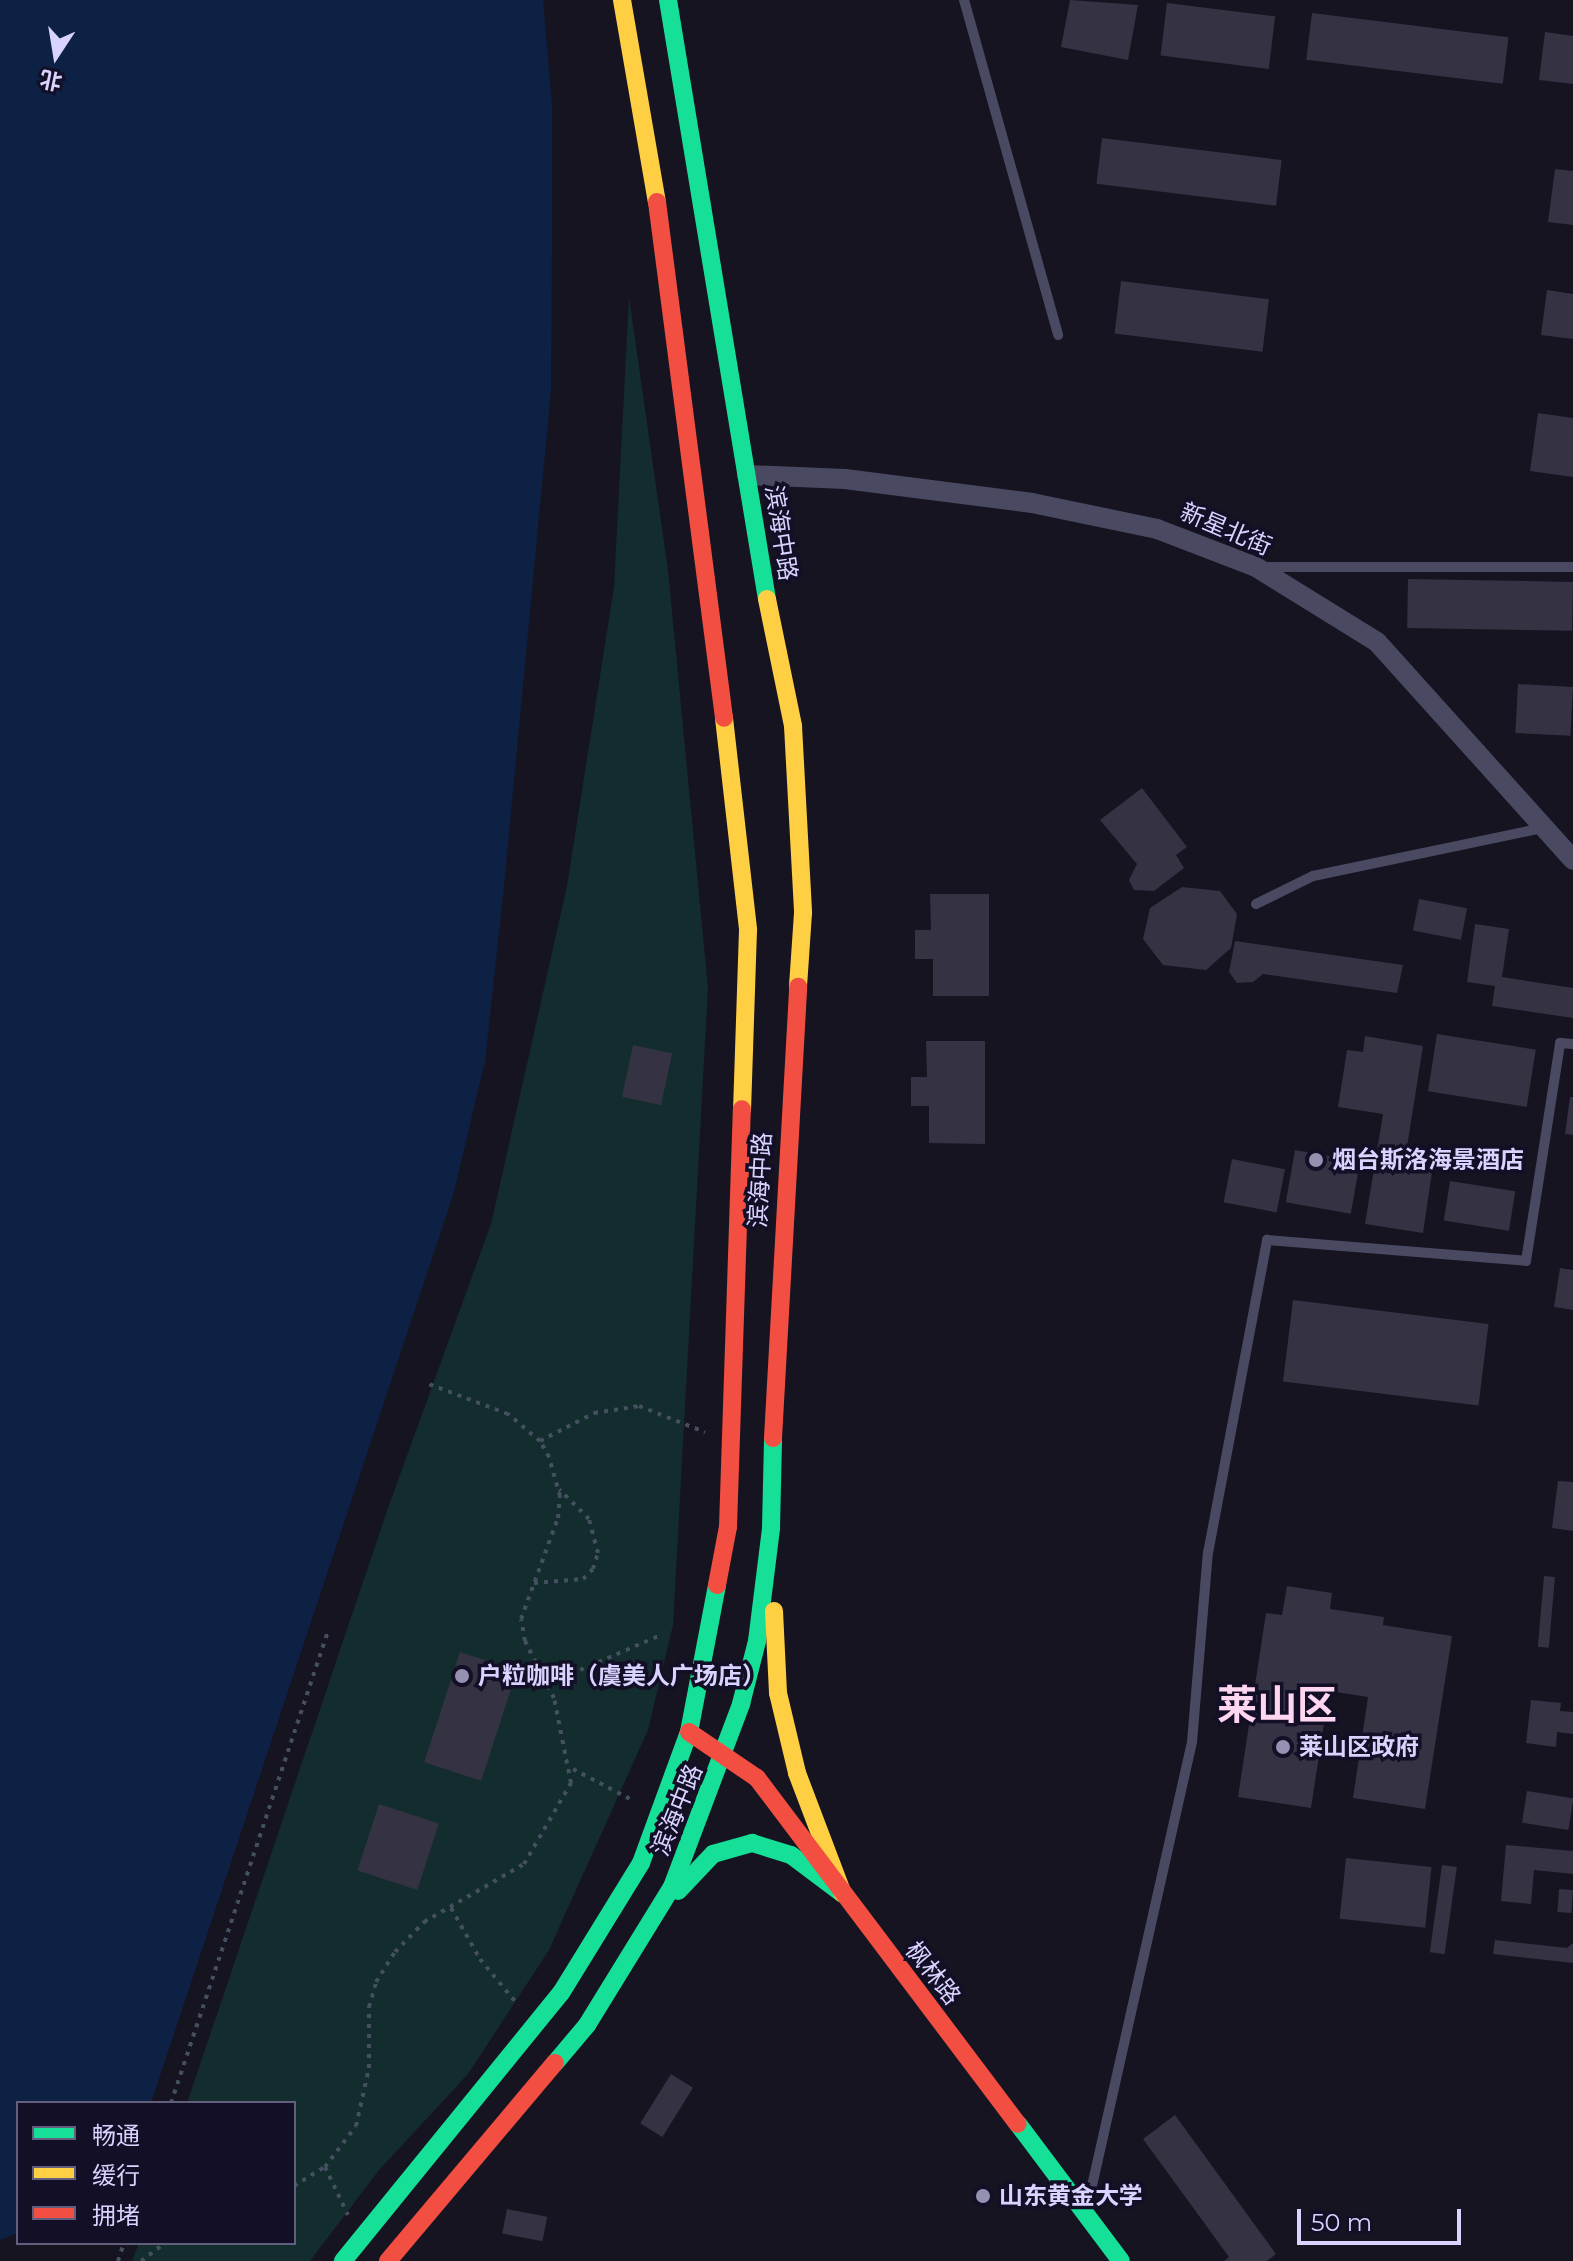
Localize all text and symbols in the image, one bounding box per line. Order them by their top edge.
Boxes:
north arrow [16,16,96,96]
text: 北 [37,64,64,95]
street label: 滨海中路 [759,483,803,583]
street label: 新星北街 [1176,497,1276,561]
street label: 滨海中路 [743,1131,777,1229]
place label: 烟台斯洛海景酒店 [1332,1146,1524,1174]
marker: 烟台斯洛海景酒店 [1307,1151,1325,1169]
place label: 户粒咖啡（虞美人广场店） [478,1662,766,1690]
marker: 户粒咖啡（虞美人广场店） [453,1667,471,1685]
district label: 莱山区 [1217,1681,1337,1729]
place label: 莱山区政府 [1299,1733,1419,1761]
marker: 莱山区政府 [1274,1738,1292,1756]
street label: 滨海中路 [646,1760,708,1860]
street label: 枫林路 [899,1936,967,2010]
legend [16,2101,296,2245]
text: 畅通 [92,2121,140,2150]
text: 缓行 [92,2161,140,2190]
place label: 山东黄金大学 [999,2182,1143,2210]
marker: 山东黄金大学 [974,2187,992,2205]
scale bar [1301,2193,1465,2243]
text: 拥堵 [92,2201,140,2230]
text: 50 m [1311,2208,1372,2237]

